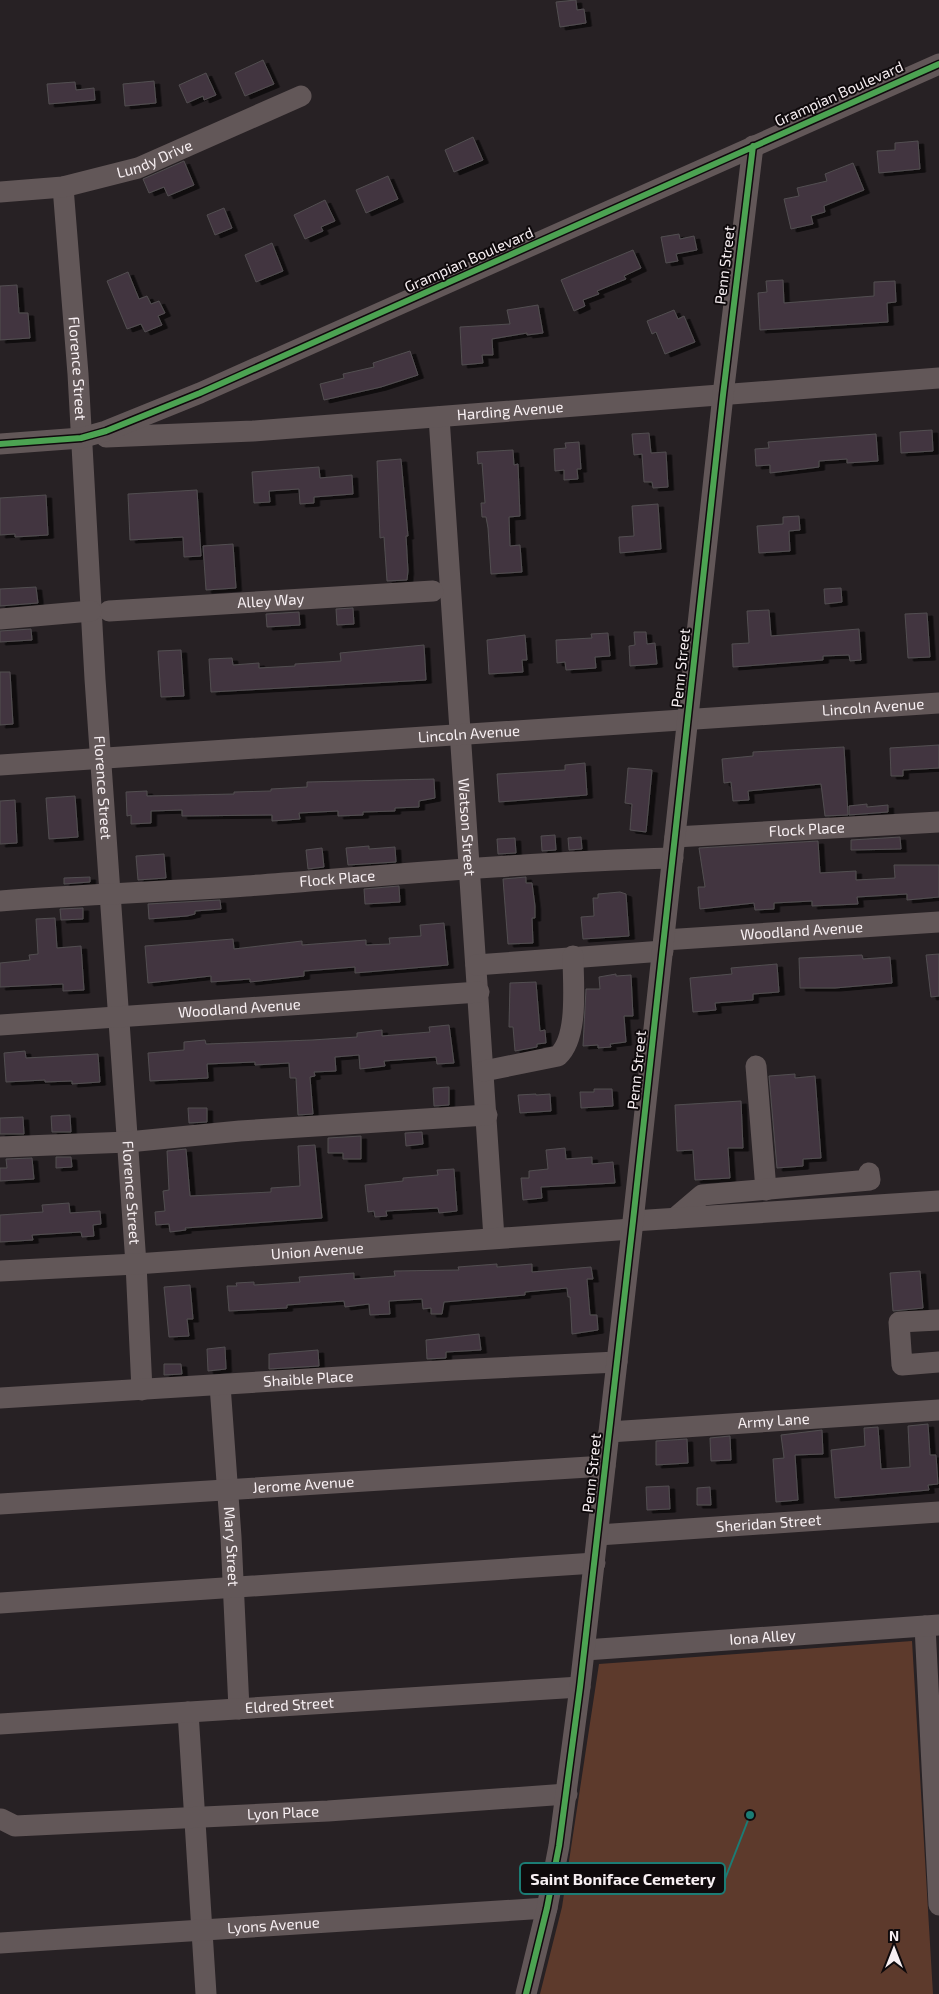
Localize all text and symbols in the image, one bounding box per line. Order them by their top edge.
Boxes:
street label: Grampian Boulevard [771,57,906,130]
street label: Lundy Drive [115,135,195,181]
street label: Grampian Boulevard [401,223,536,296]
street label: Penn Street [710,224,738,305]
street label: Florence Street [65,316,91,421]
street label: Harding Avenue [456,397,564,423]
street label: Alley Way [236,589,305,611]
street label: Penn Street [667,627,693,708]
street label: Lincoln Avenue [821,694,925,719]
street label: Lincoln Avenue [417,721,521,745]
street label: Florence Street [91,735,116,840]
street label: Watson Street [455,778,480,877]
street label: Flock Place [768,817,845,840]
street label: Flock Place [298,866,376,890]
street label: Woodland Avenue [740,917,864,943]
street label: Woodland Avenue [177,994,301,1021]
street label: Penn Street [623,1029,649,1110]
street label: Florence Street [119,1140,145,1245]
street label: Union Avenue [270,1238,364,1262]
street label: Shaible Place [263,1366,354,1390]
street label: Army Lane [737,1409,810,1431]
street label: Penn Street [578,1432,604,1513]
street label: Jerome Avenue [252,1472,355,1496]
street label: Mary Street [221,1506,243,1587]
street label: Sheridan Street [715,1510,822,1535]
street label: Iona Alley [729,1625,796,1648]
street label: Eldred Street [244,1693,335,1716]
street label: Lyon Place [247,1801,319,1823]
callout: Saint Boniface Cemetery [520,1863,725,1894]
text: Saint Boniface Cemetery [530,1869,716,1889]
street label: Lyons Avenue [227,1913,320,1936]
north arrow [869,1924,919,1974]
text: N [889,1927,899,1944]

